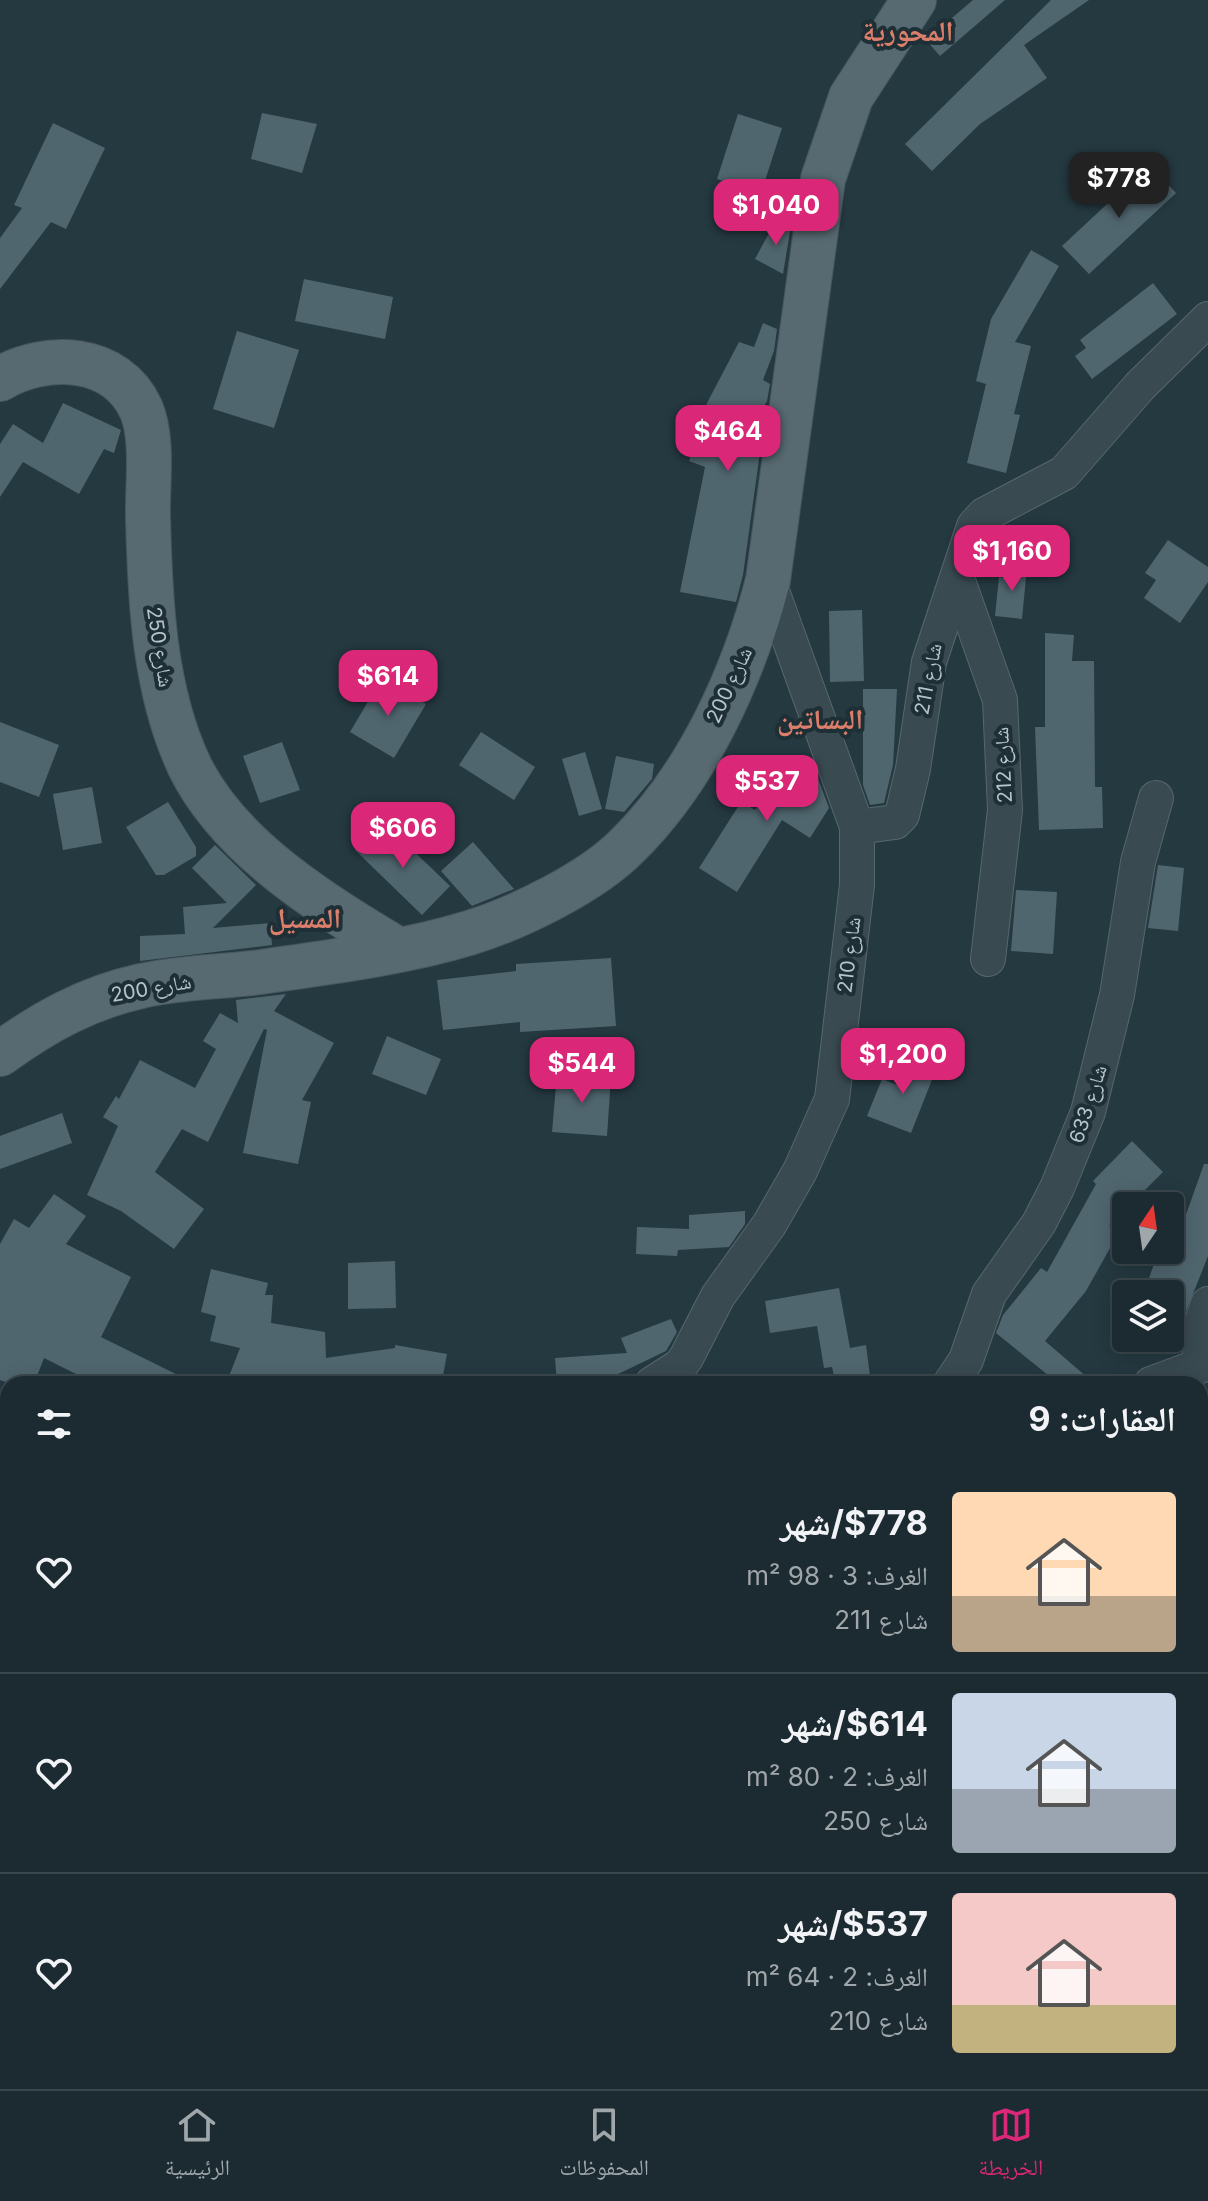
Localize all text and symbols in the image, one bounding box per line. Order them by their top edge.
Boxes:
district label: المحورية [863,14,953,48]
pin: $778 [1072,152,1166,220]
text: $778 [1087,162,1151,193]
pin: $1,040 [711,179,841,247]
text: $1,040 [732,189,820,220]
pin: $464 [681,405,775,473]
text: $464 [693,415,763,446]
pin: $1,160 [947,525,1077,593]
text: $1,160 [972,535,1052,566]
street label: شارع 250 [141,605,178,689]
street label: شارع 211 [909,641,948,717]
street label: شارع 200 [701,643,758,727]
pin: $614 [341,650,435,718]
text: $614 [357,660,419,691]
district label: البساتين [777,702,863,737]
street label: شارع 212 [989,726,1018,804]
pin: $537 [720,755,814,823]
text: $537 [734,765,800,796]
pin: $606 [356,802,450,870]
text: $606 [369,812,437,843]
district label: المسيل [269,901,341,936]
street label: شارع 210 [832,916,867,995]
street label: شارع 200 [109,969,193,1008]
pin: $1,200 [838,1028,968,1096]
pin: $544 [535,1037,629,1105]
text: $1,200 [859,1038,947,1069]
text: $544 [548,1047,616,1078]
street label: شارع 633 [1064,1062,1113,1146]
north arrow [1112,1192,1184,1264]
map controls [1112,1192,1184,1352]
button: layers [1112,1280,1184,1352]
text: العقارات: 9 [1029,1398,1176,1439]
icon: filters [32,1402,76,1446]
text: $778/شهر [780,1502,928,1543]
icon: home [1016,1524,1112,1620]
icon: heart [32,1550,76,1594]
text: الغرف: 3 · 98 m² [746,1560,928,1591]
text: شارع 211 [834,1604,928,1635]
text: $614/شهر [782,1703,928,1744]
icon: home [1016,1725,1112,1821]
icon: heart [32,1751,76,1795]
text: الغرف: 2 · 80 m² [746,1761,928,1792]
text: شارع 250 [823,1805,928,1836]
text: $537/شهر [778,1903,928,1944]
icon: home [1016,1925,1112,2021]
icon: heart [32,1951,76,1995]
text: الغرف: 2 · 64 m² [746,1961,928,1992]
text: شارع 210 [828,2005,928,2036]
tab: الرئيسية [165,2103,230,2189]
tab: المحفوظات [559,2103,649,2189]
tab: الخريطة [978,2103,1043,2189]

